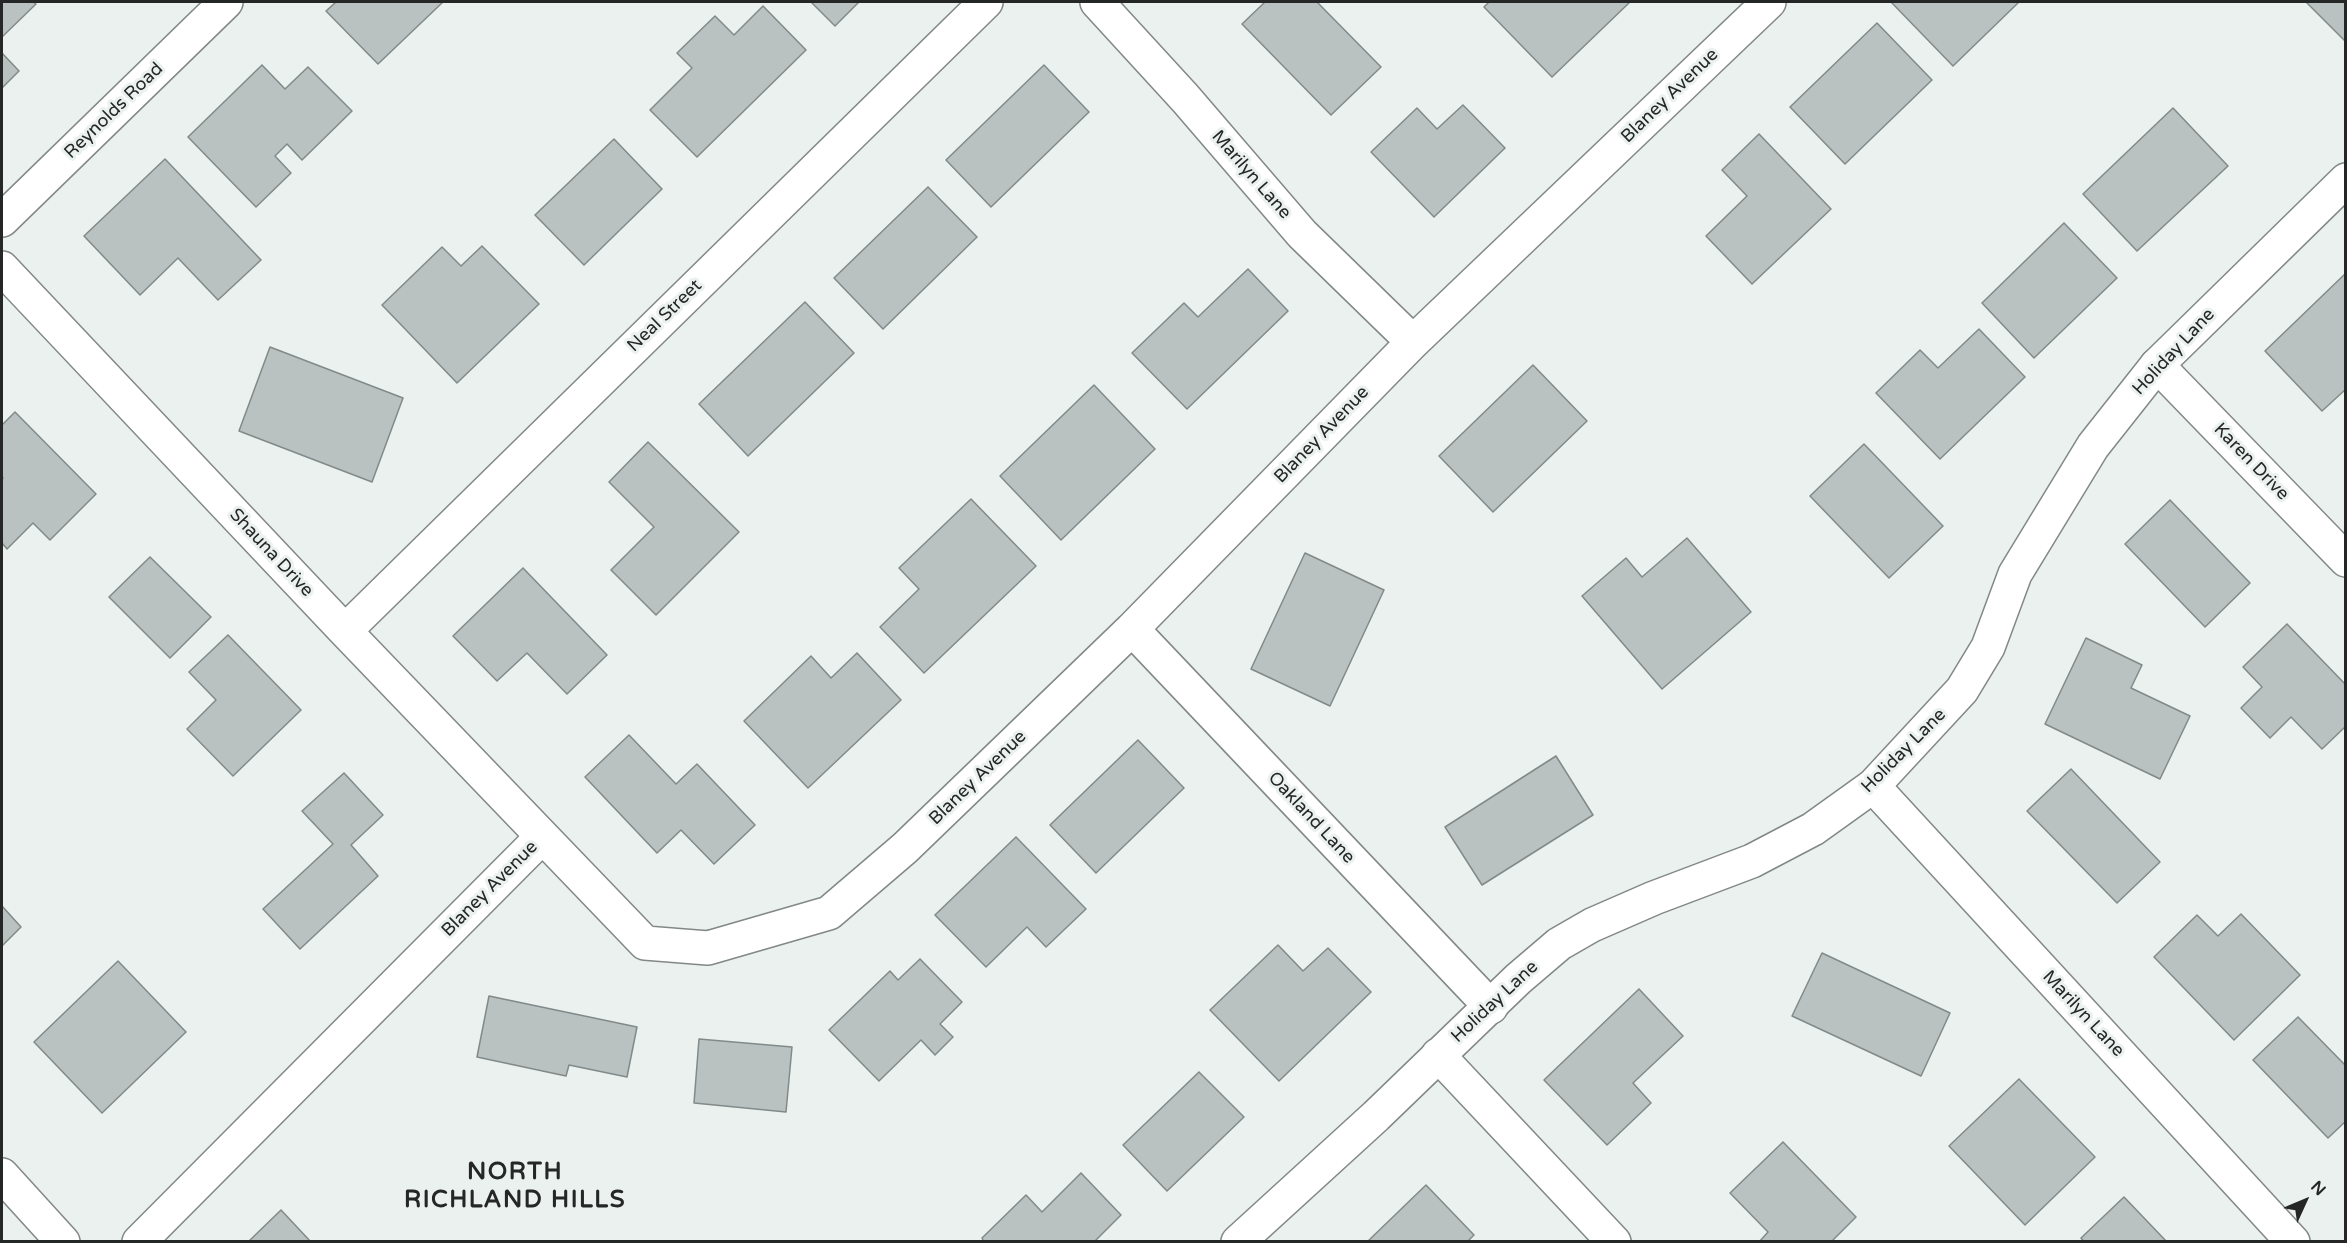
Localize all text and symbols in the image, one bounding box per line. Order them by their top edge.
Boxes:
street label: Blaney Avenue [1617,44,1723,148]
street label: Reynolds Road [60,58,168,164]
street label: Marilyn Lane [1207,126,1295,224]
street label: Neal Street [623,275,707,357]
street label: Holiday Lane [2128,304,2220,400]
street label: Blaney Avenue [1270,382,1374,488]
street label: Karen Drive [2209,419,2293,505]
street label: Shauna Drive [225,504,317,602]
street label: Holiday Lane [1857,704,1951,798]
street label: Blaney Avenue [925,726,1031,830]
street label: Oakland Lane [1263,768,1359,868]
street label: Blaney Avenue [438,837,542,941]
street label: Holiday Lane [1447,956,1543,1048]
street label: Marilyn Lane [2037,966,2129,1062]
district label: NORTH RICHLAND HILLS [404,1159,626,1215]
north arrow [2275,1171,2335,1231]
text: N [2306,1177,2330,1200]

